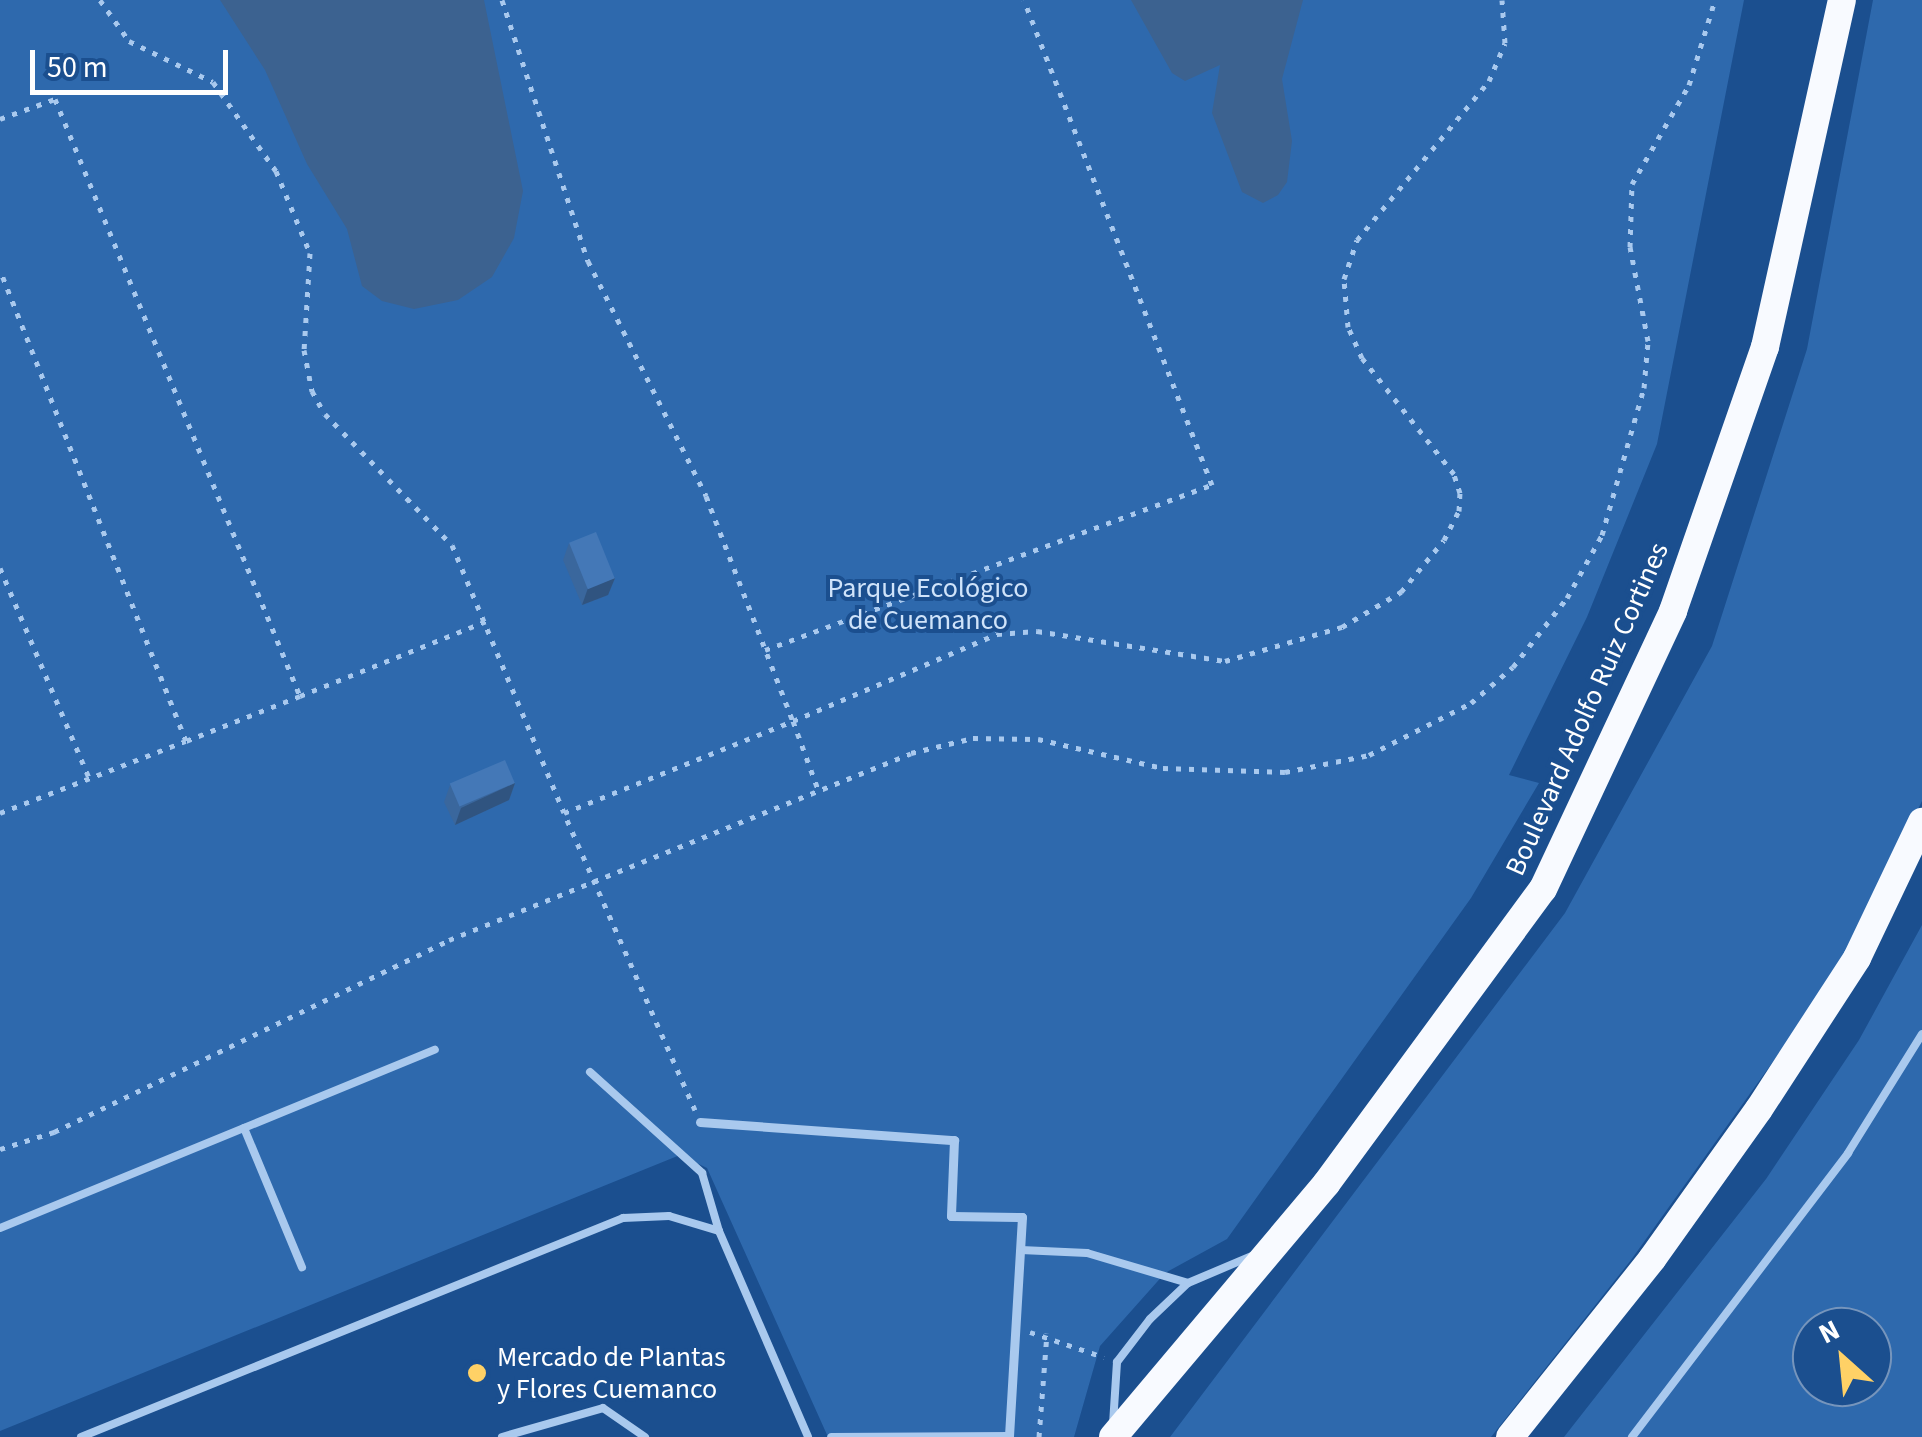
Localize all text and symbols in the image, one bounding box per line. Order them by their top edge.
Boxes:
scale bar [35,30,232,92]
text: 50 m [47,46,108,89]
street label: Boulevard Adolfo Ruiz Cortines [1498,537,1676,881]
park label: Parque Ecológico de Cuemanco [828,571,1028,637]
north arrow [1792,1307,1892,1407]
text: N [1812,1310,1847,1354]
place label: Mercado de Plantas y Flores Cuemanco [497,1340,726,1406]
marker: Mercado de Plantas y Flores Cuemanco [466,1362,488,1384]

